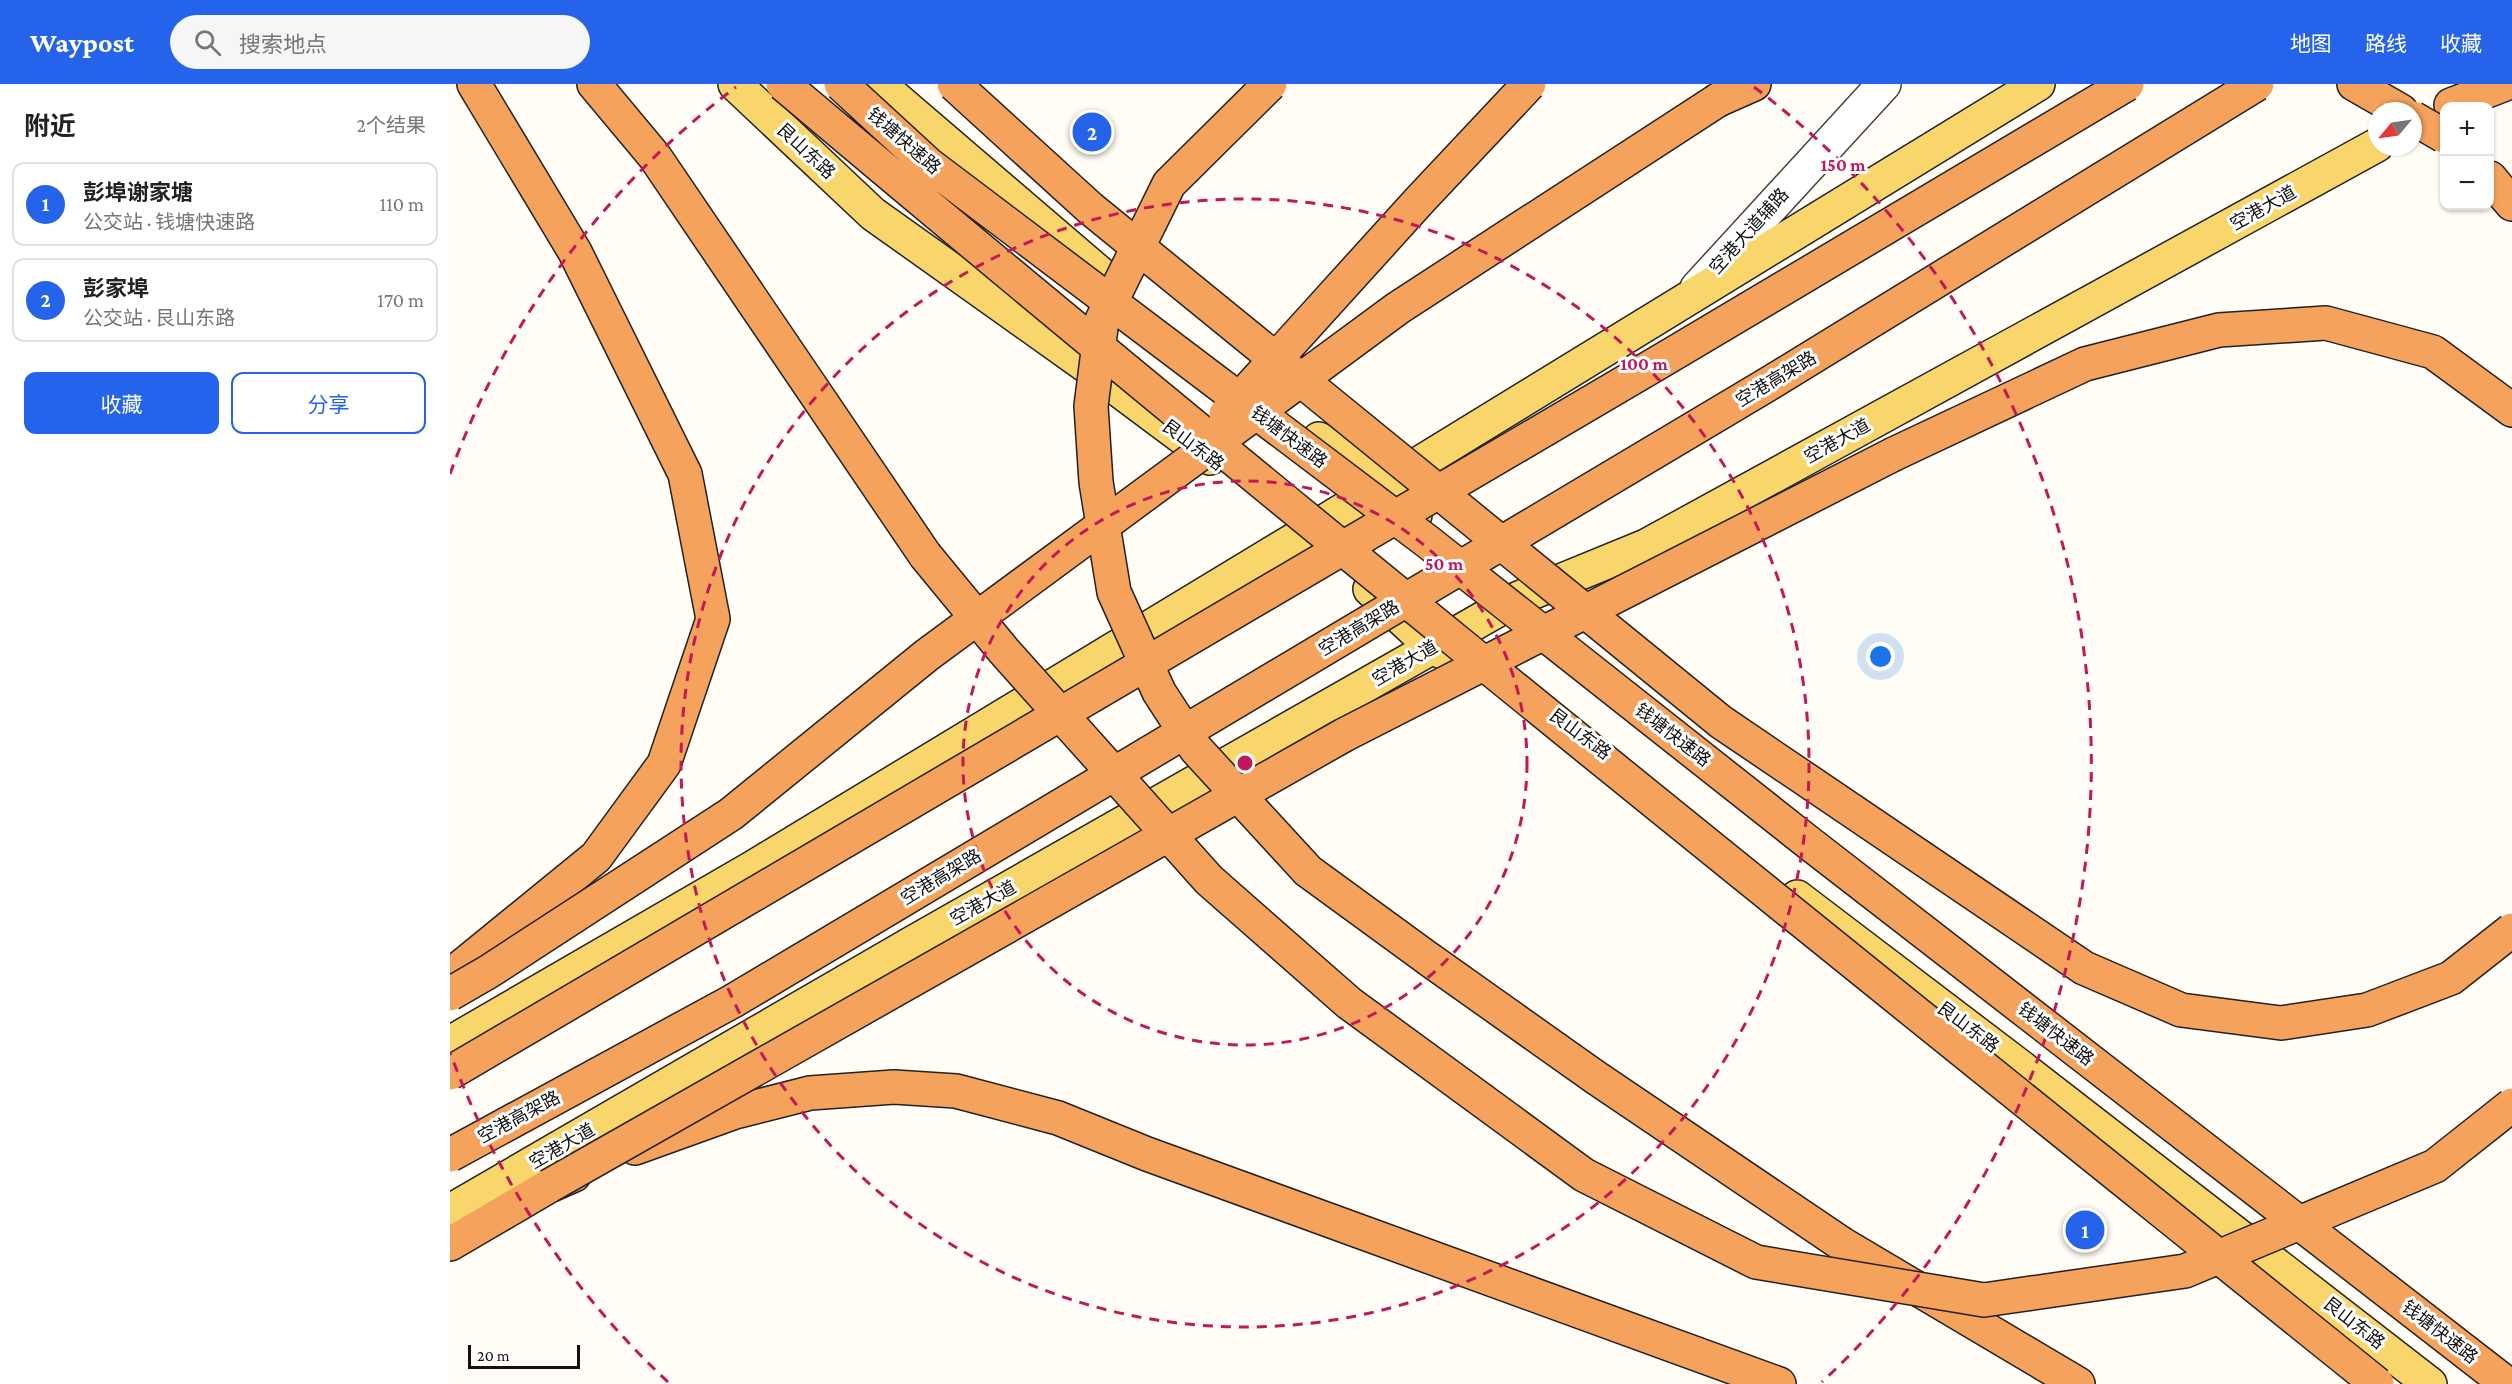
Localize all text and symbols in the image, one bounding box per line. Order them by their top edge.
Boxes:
search box [170,15,590,69]
icon: search [191,26,224,59]
text: Waypost [30,27,134,58]
text: 搜索地点 [239,32,327,57]
text: 地图 [2290,32,2332,56]
text: 路线 [2365,32,2407,56]
text: 收藏 [2440,32,2482,56]
north arrow [2368,102,2422,156]
map controls [2440,102,2494,210]
button: + [2440,102,2494,156]
street label: 钱塘快速路 [863,104,945,178]
pin: 2 [1072,110,1112,154]
text: 附近 [24,112,76,141]
text: 2个结果 [356,114,426,136]
street label: 艮山东路 [773,119,839,183]
text: 150 m [1820,155,1866,175]
button: − [2440,156,2494,210]
text: 彭埠谢家塘 [83,180,193,205]
street label: 空港大道 [2227,182,2299,234]
street label: 空港大道辅路 [1705,184,1793,278]
text: 1 [42,193,49,215]
text: 110 m [380,193,424,215]
text: 公交站 · 钱塘快速路 [83,211,255,233]
text: 彭家埠 [83,276,149,301]
text: 2 [40,289,51,311]
text: 170 m [377,289,424,311]
text: 公交站 · 艮山东路 [83,307,235,329]
street label: 空港高架路 [1732,347,1820,411]
text: 100 m [1620,354,1668,374]
button: 收藏 [24,372,219,434]
button: 分享 [231,372,426,434]
street label: 钱塘快速路 [1247,402,1331,472]
street label: 艮山东路 [1158,415,1228,475]
street label: 空港大道 [1801,415,1873,467]
text: 50 m [1425,554,1464,574]
street label: 空港高架路 [1315,596,1403,660]
street label: 空港大道 [1369,636,1441,690]
your location [1866,642,1895,671]
street label: 钱塘快速路 [1631,699,1715,771]
street label: 艮山东路 [1545,704,1615,764]
centre of rings [1235,753,1255,773]
street label: 空港高架路 [897,845,985,909]
street label: 空港大道 [947,877,1019,929]
street label: 艮山东路 [1933,997,2003,1057]
street label: 钱塘快速路 [2014,998,2098,1070]
street label: 空港高架路 [475,1087,563,1147]
street label: 空港大道 [526,1119,598,1173]
pin: 1 [2066,1208,2104,1252]
street label: 艮山东路 [2319,1293,2389,1353]
street label: 钱塘快速路 [2398,1296,2482,1368]
scale bar [468,1342,580,1370]
text: 20 m [477,1347,510,1364]

